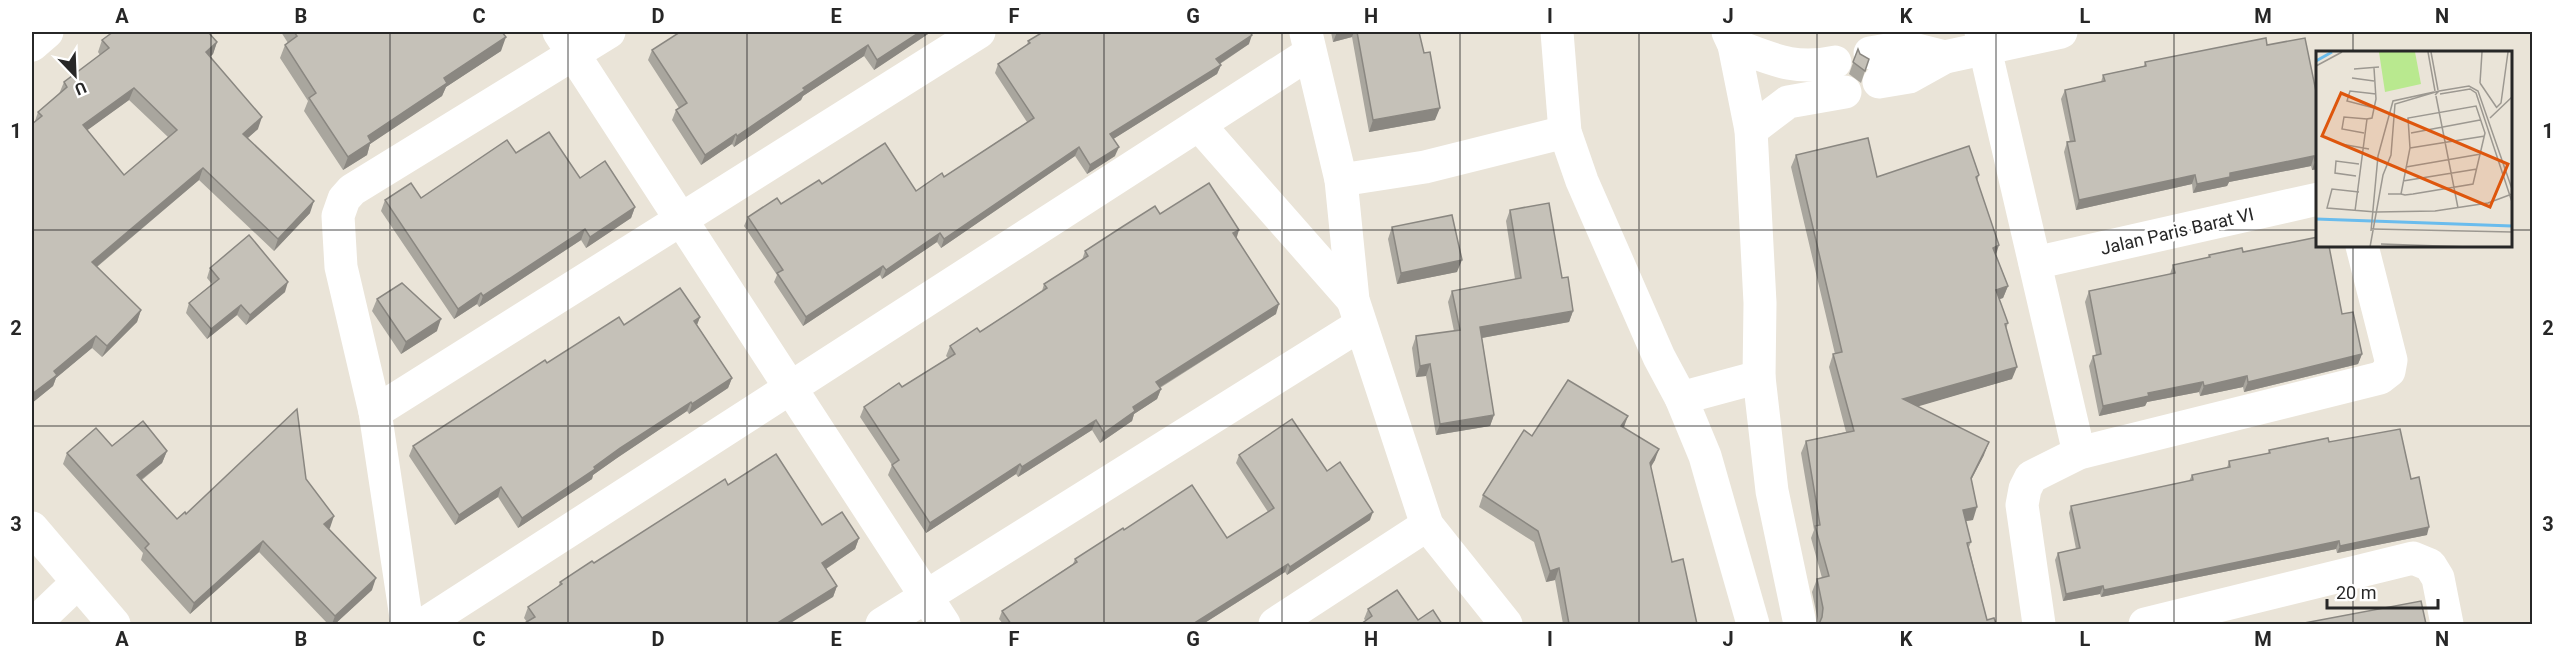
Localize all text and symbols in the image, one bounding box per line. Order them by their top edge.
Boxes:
text: A [115,4,129,28]
text: B [295,4,307,28]
text: C [472,4,486,28]
text: D [652,4,665,28]
text: E [830,4,842,28]
text: F [1009,4,1020,28]
text: G [1186,4,1200,28]
text: H [1364,4,1378,28]
text: I [1547,4,1553,28]
text: J [1722,4,1734,28]
text: K [1900,4,1913,28]
text: L [2080,4,2091,28]
text: M [2254,4,2272,28]
text: N [2435,4,2449,28]
north arrow [45,45,105,105]
inset map [2316,51,2513,248]
text: U [72,78,89,99]
text: 1 [10,119,22,143]
text: 1 [2542,119,2554,143]
street label: Jalan Paris Barat VI [2098,203,2256,259]
text: 2 [10,316,22,340]
text: 2 [2542,316,2554,340]
text: 3 [10,512,22,536]
text: 3 [2542,512,2554,536]
scale bar [2327,572,2438,610]
text: 20 m [2336,582,2376,603]
text: A [115,627,129,651]
text: B [295,627,307,651]
text: C [472,627,486,651]
text: D [652,627,665,651]
text: E [830,627,842,651]
text: F [1009,627,1020,651]
text: G [1186,627,1200,651]
text: H [1364,627,1378,651]
text: I [1547,627,1553,651]
text: J [1722,627,1734,651]
text: K [1900,627,1913,651]
text: L [2080,627,2091,651]
text: M [2254,627,2272,651]
text: N [2435,627,2449,651]

